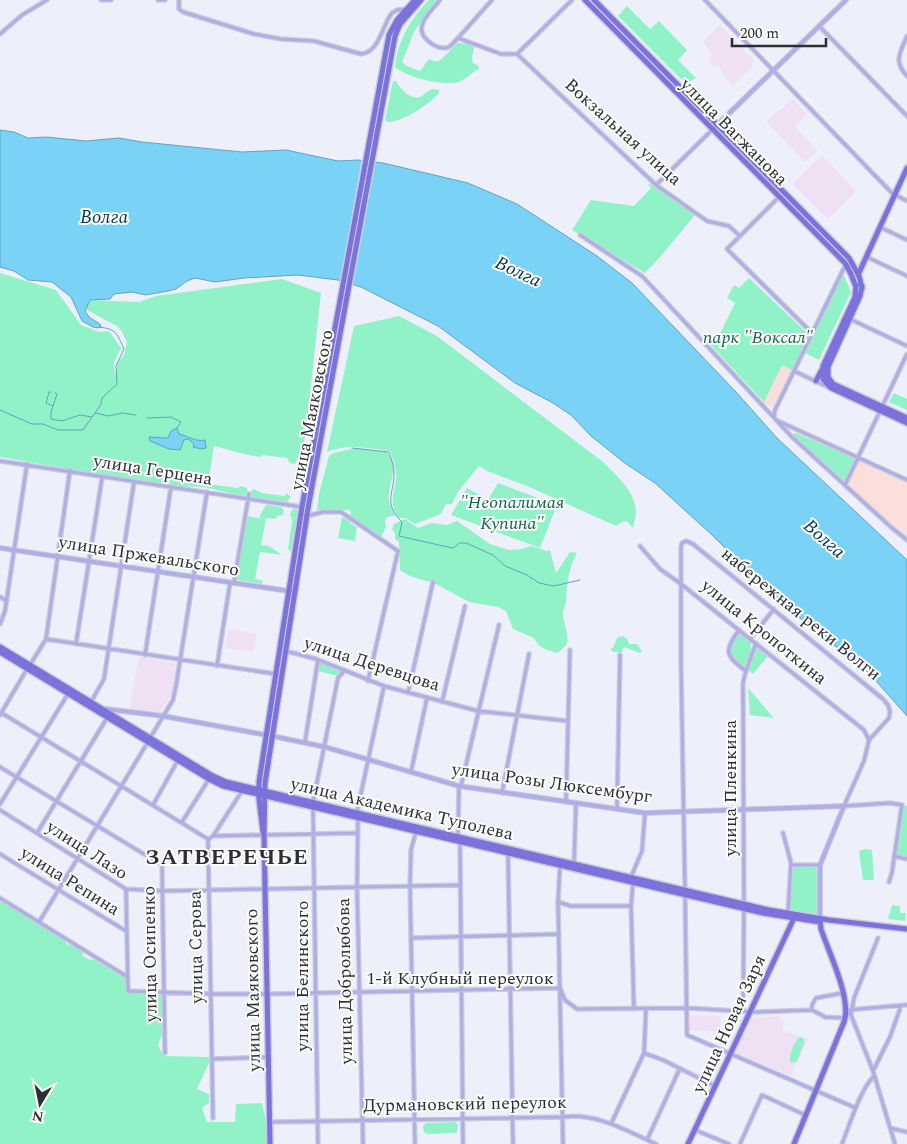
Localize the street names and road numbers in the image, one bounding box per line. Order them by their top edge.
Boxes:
street label: улица Вагжанова [673,71,794,192]
street label: Вокзальная улица [558,72,688,192]
street label: улица Маяковского [283,327,341,494]
street label: улица Герцена [91,447,215,493]
street label: улица Пржевальского [56,528,241,584]
street label: набережная реки Волги [715,541,887,687]
street label: улица Кропоткина [694,572,833,692]
street label: улица Деревцова [300,629,444,699]
street label: улица Пленкина [717,720,744,857]
street label: улица Розы Люксембург [449,755,654,810]
street label: улица Академика Туполева [287,770,516,848]
street label: улица Лазо [40,813,133,887]
street label: улица Репина [14,839,125,923]
street label: улица Осипенко [135,886,165,1023]
street label: улица Серова [182,890,211,1005]
street label: улица Добролюбова [330,897,360,1066]
street label: улица Белинского [289,901,316,1052]
street label: улица Маяковского [238,908,268,1073]
street label: улица Новая Заря [685,950,773,1099]
street label: 1-й Клубный переулок [366,965,554,992]
street label: Дурмановский переулок [363,1089,567,1119]

